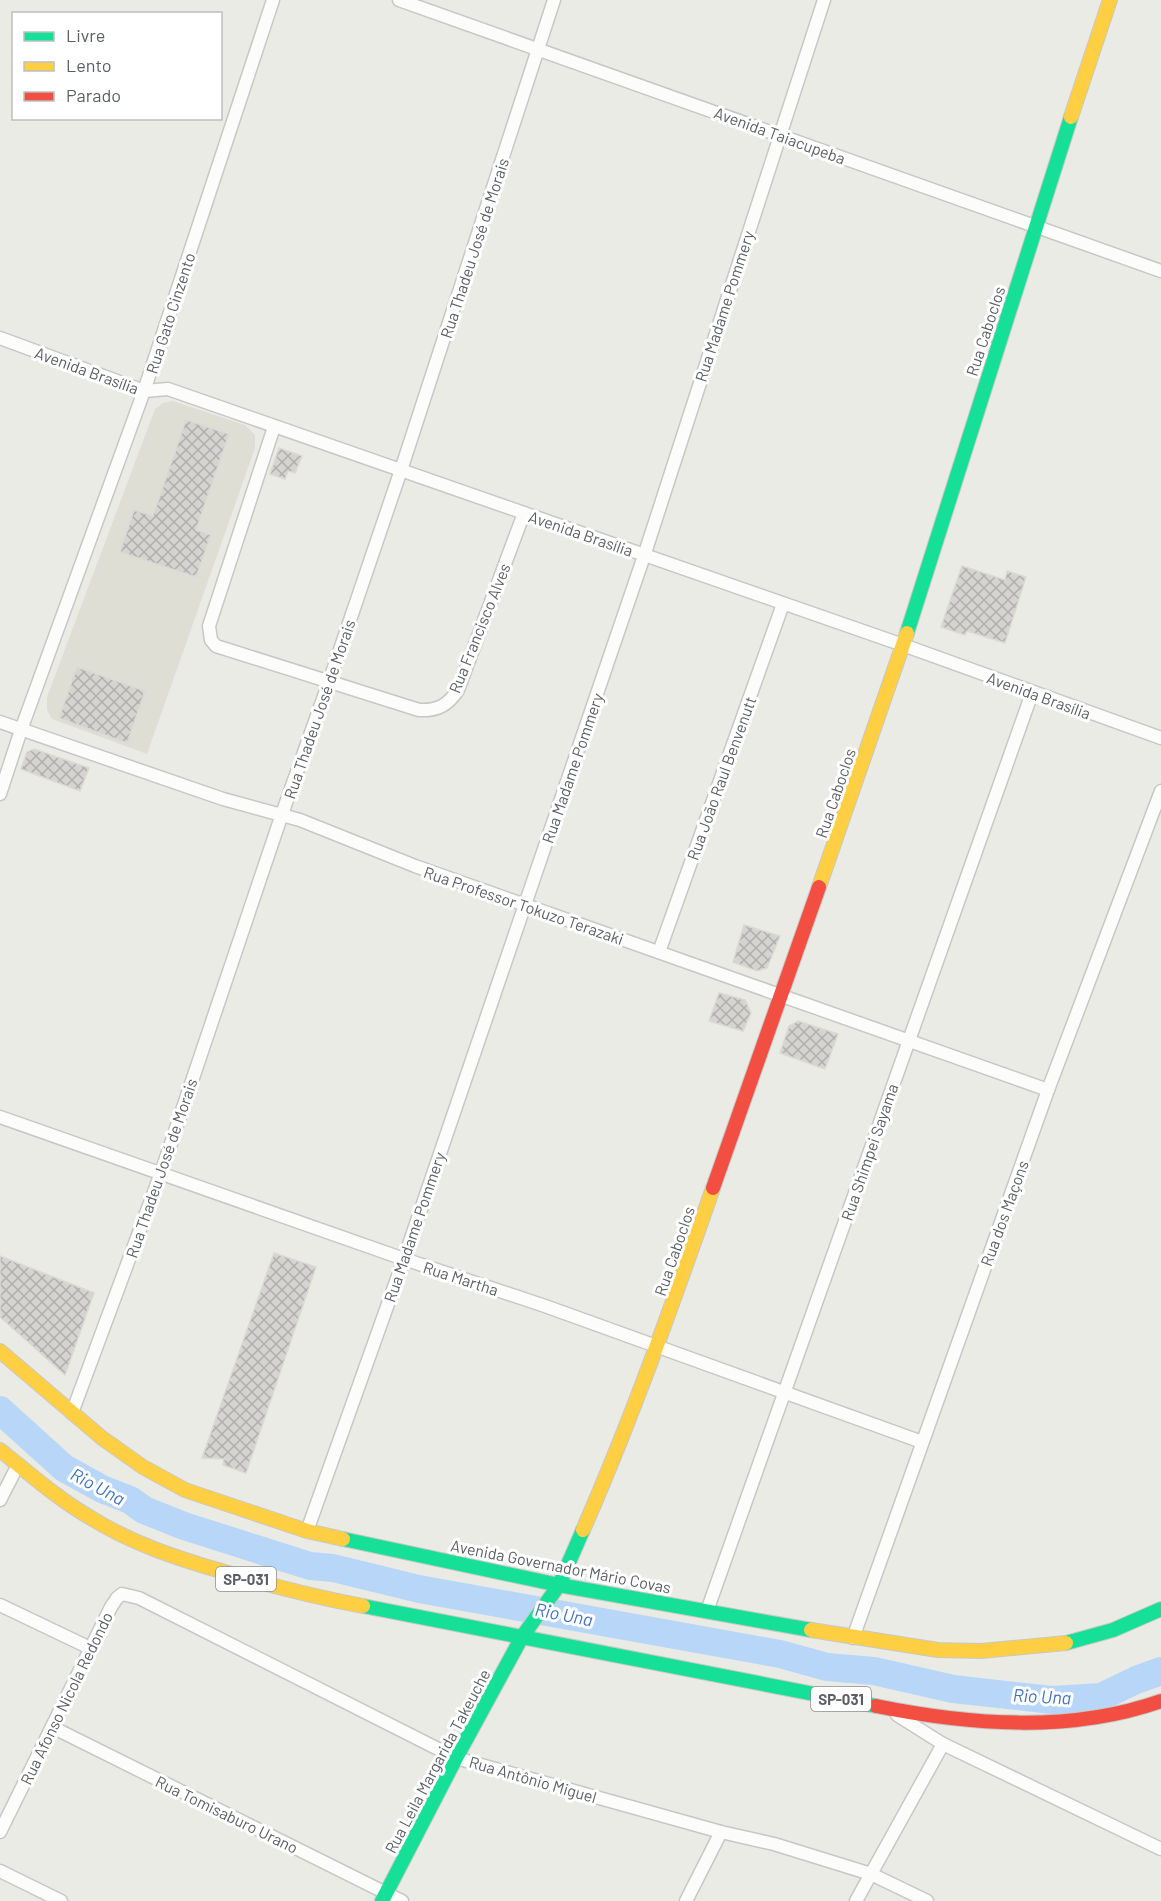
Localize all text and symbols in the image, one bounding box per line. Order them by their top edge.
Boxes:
legend [12,12,222,120]
text: Livre [66,24,105,46]
text: Lento [66,54,112,76]
text: Parado [66,84,121,106]
street label: Avenida Taiacupeba [712,102,848,168]
street label: Rua Thadeu José de Morais [436,155,512,341]
street label: Rua Madame Pommery [691,228,758,384]
street label: Rua Gato Cinzento [141,250,199,376]
street label: Rua Caboclos [962,284,1008,378]
street label: Avenida Brasília [33,342,141,398]
street label: Avenida Brasília [526,506,636,560]
street label: Rua Francisco Alves [444,560,514,696]
street label: Rua Thadeu José de Morais [279,617,359,801]
street label: Avenida Brasília [985,667,1093,723]
street label: Rua Madame Pommery [537,690,607,846]
street label: Rua João Raul Benvenutt [683,694,759,862]
street label: Rua Caboclos [811,746,859,840]
street label: Rua Professor Tokuzo Terazaki [422,862,626,948]
street label: Rua Thadeu José de Morais [121,1076,201,1260]
street label: Rua Shimpei Sayama [837,1081,901,1223]
street label: Rua Madame Pommery [379,1149,449,1305]
street label: Rua dos Maçons [976,1158,1032,1268]
street label: Rua Caboclos [650,1204,698,1298]
street label: Rua Martha [421,1257,501,1299]
water label: Rio Una [67,1463,129,1509]
street label: Avenida Governador Mário Covas [449,1535,673,1597]
road number: SP-031 [216,1567,276,1591]
water label: Rio Una [533,1598,595,1630]
street label: Rua Afonso Nicola Redondo [16,1609,116,1787]
street label: Rua Leila Margarida Takeuche [380,1666,494,1856]
water label: Rio Una [1012,1683,1072,1709]
road number: SP-031 [811,1687,871,1711]
street label: Rua Antônio Miguel [467,1752,599,1806]
street label: Rua Tomisaburo Urano [153,1771,301,1857]

